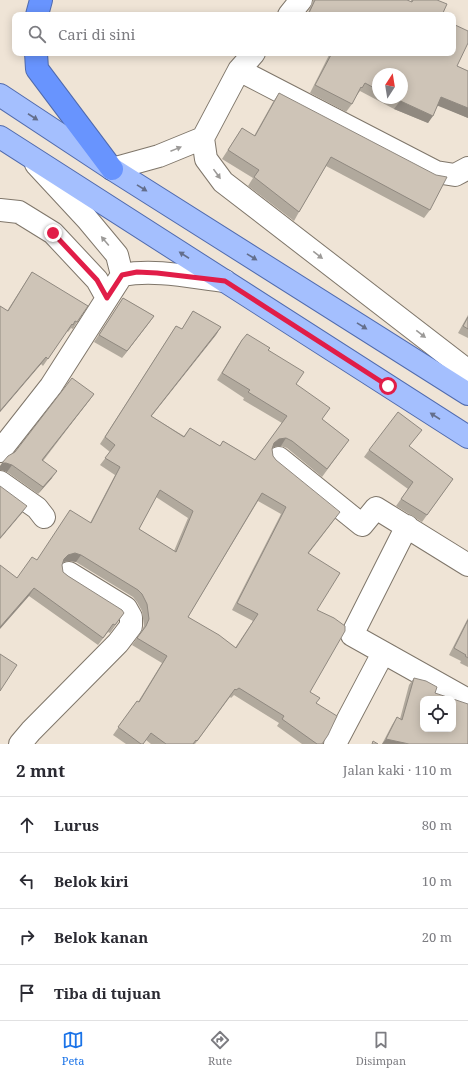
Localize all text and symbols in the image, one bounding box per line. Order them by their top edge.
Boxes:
search box [12,12,456,56]
icon: search [26,23,48,45]
text: Cari di sini [58,24,135,44]
north arrow [372,68,408,104]
one-way arrow [27,113,38,121]
one-way arrow [171,146,183,152]
one-way arrow [213,168,221,179]
one-way arrow [136,184,147,191]
route end [44,224,62,242]
one-way arrow [101,235,110,246]
one-way arrow [179,251,189,259]
one-way arrow [313,251,324,259]
one-way arrow [246,253,258,260]
one-way arrow [357,322,367,330]
one-way arrow [416,330,427,339]
route start [379,377,397,395]
one-way arrow [430,412,440,420]
map controls [420,696,456,732]
button: locate [420,696,456,732]
text: 2 mnt [16,759,65,782]
text: Jalan kaki · 110 m [343,761,452,779]
icon: ahead [16,814,38,836]
text: Lurus [54,815,99,835]
text: 80 m [422,816,452,834]
icon: left [16,870,38,892]
text: Belok kiri [54,871,129,891]
text: 10 m [422,872,452,890]
icon: right [16,926,38,948]
text: Belok kanan [54,927,148,947]
text: 20 m [422,928,452,946]
icon: arrive [16,982,38,1004]
text: Tiba di tujuan [54,983,161,1003]
tab: Peta [62,1029,84,1068]
tab: Rute [208,1029,232,1068]
tab: Disimpan [356,1029,406,1068]

